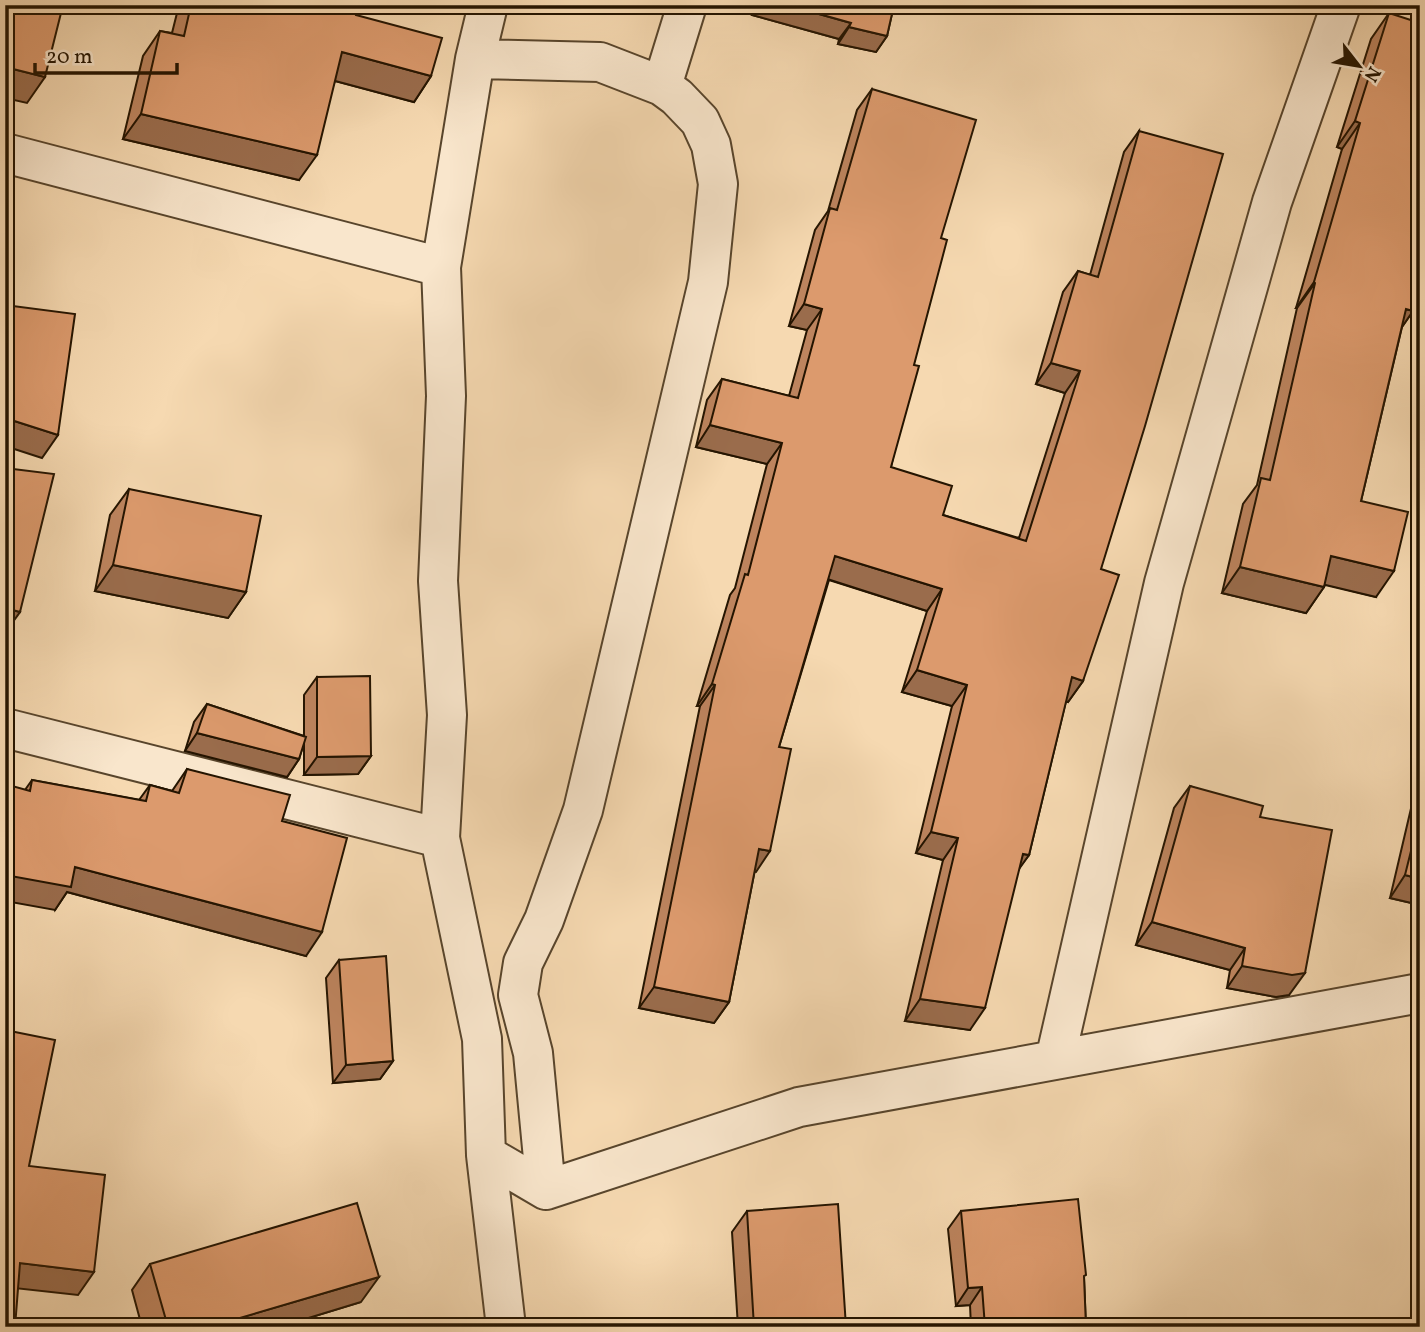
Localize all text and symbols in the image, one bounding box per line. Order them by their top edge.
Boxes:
scale bar [35,32,177,76]
north arrow [1324,32,1394,102]
text: 20 m [46,43,92,72]
text: N [1357,61,1387,87]

